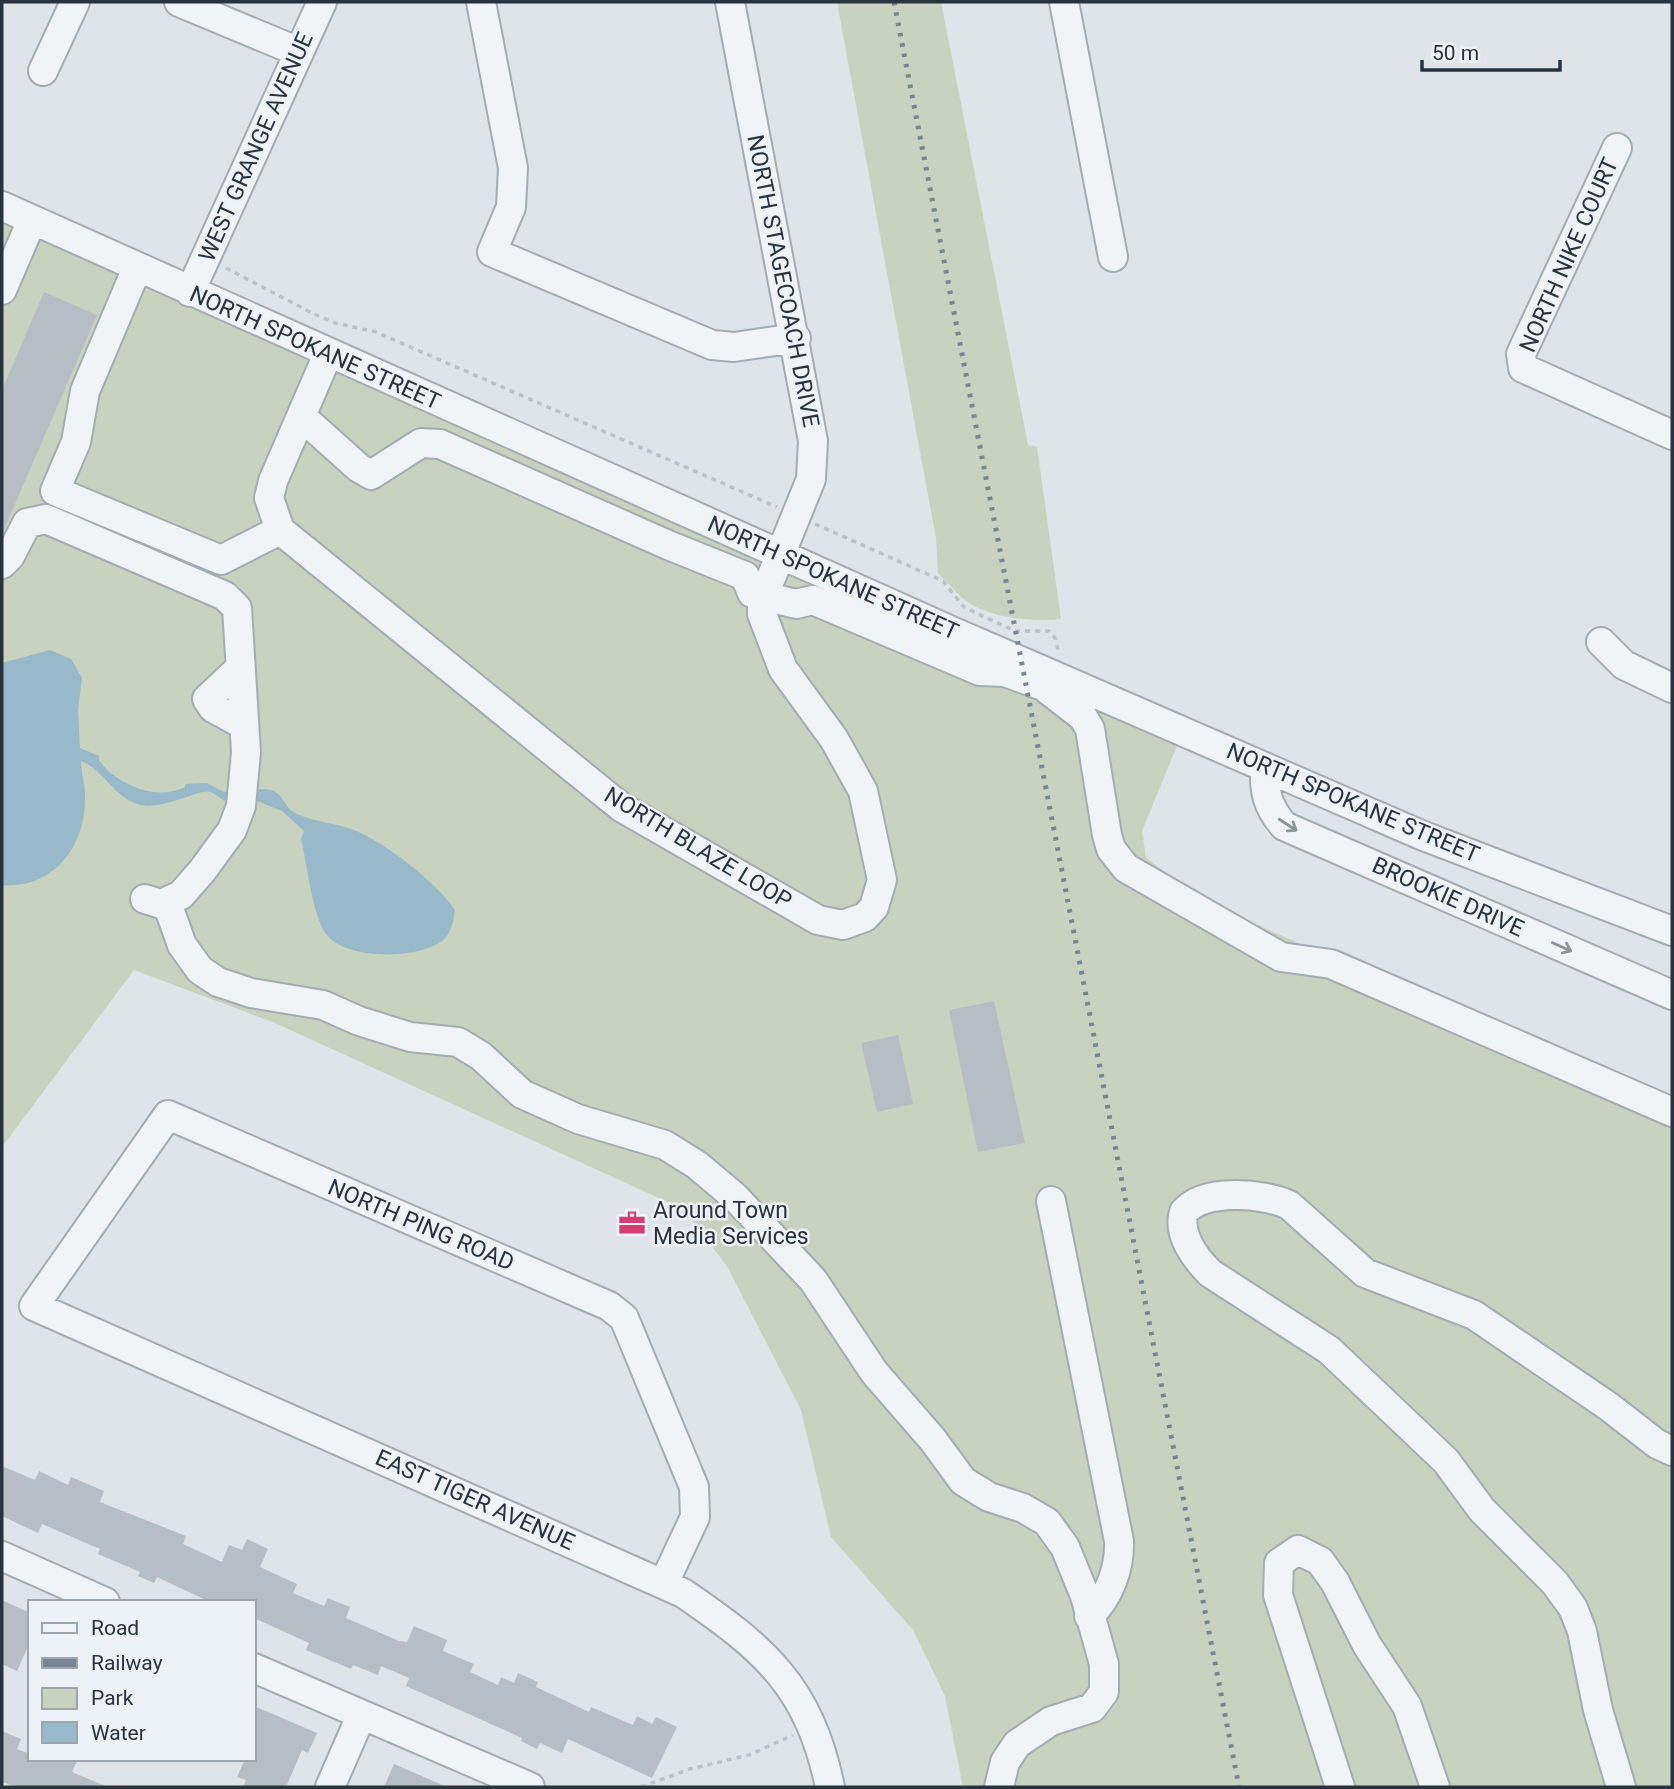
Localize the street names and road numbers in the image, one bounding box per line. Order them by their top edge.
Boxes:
street label: WEST GRANGE AVENUE [193,28,319,266]
street label: NORTH STAGECOACH DRIVE [741,133,825,429]
street label: NORTH NIKE COURT [1514,153,1624,356]
street label: NORTH SPOKANE STREET [185,280,445,416]
street label: NORTH SPOKANE STREET [703,510,963,646]
street label: NORTH SPOKANE STREET [1223,738,1484,869]
street label: NORTH BLAZE LOOP [599,781,797,915]
street label: BROOKIE DRIVE [1368,852,1528,942]
street label: NORTH PING ROAD [324,1174,518,1276]
street label: EAST TIGER AVENUE [371,1444,579,1556]

